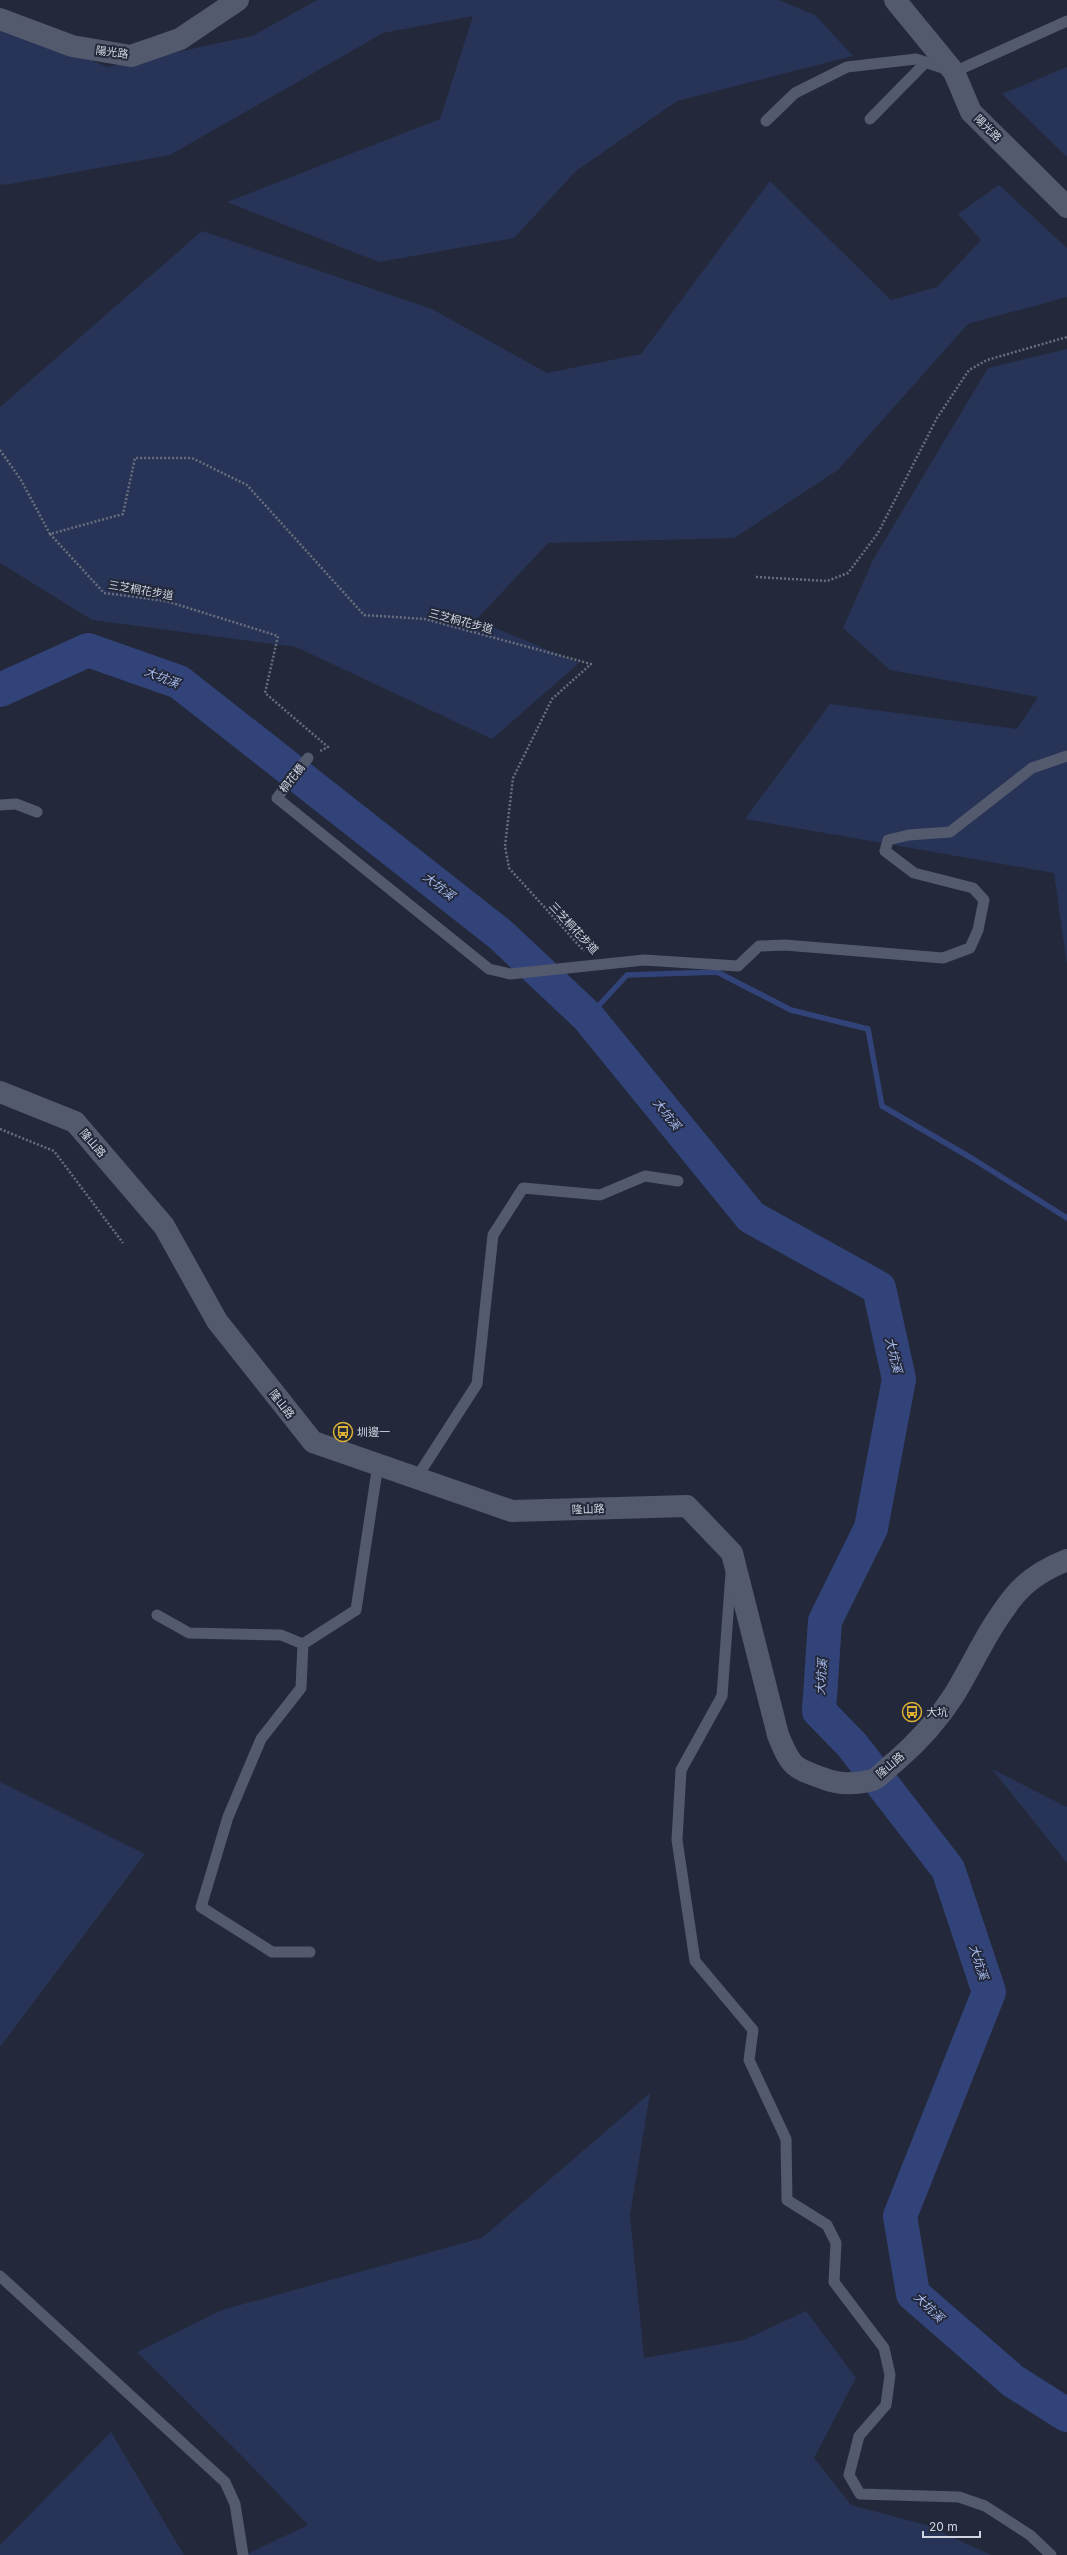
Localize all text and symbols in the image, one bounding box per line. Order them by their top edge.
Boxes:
street label: 陽光路 [95,43,129,61]
street label: 陽光路 [971,111,1005,145]
street label: 三芝桐花步道 [107,577,175,603]
street label: 三芝桐花步道 [427,606,495,636]
water label: 大坑溪 [142,663,183,691]
street label: 桐花橋 [276,761,308,795]
water label: 大坑溪 [420,869,459,904]
street label: 三芝桐花步道 [546,899,602,957]
water label: 大坑溪 [650,1095,685,1134]
street label: 隆山路 [77,1126,109,1160]
water label: 大坑溪 [883,1336,906,1376]
street label: 隆山路 [266,1387,298,1421]
bus stop icon: 圳邊一 [332,1421,354,1443]
place label: 圳邊一 [357,1425,390,1439]
street label: 隆山路 [571,1501,605,1517]
water label: 大坑溪 [812,1657,830,1695]
bus stop icon: 大坑 [901,1701,923,1723]
place label: 大坑 [926,1705,948,1719]
street label: 隆山路 [873,1749,907,1781]
water label: 大坑溪 [966,1943,992,1983]
water label: 大坑溪 [911,2289,949,2326]
scale bar [923,2513,980,2539]
text: 20 m [929,2519,958,2534]

